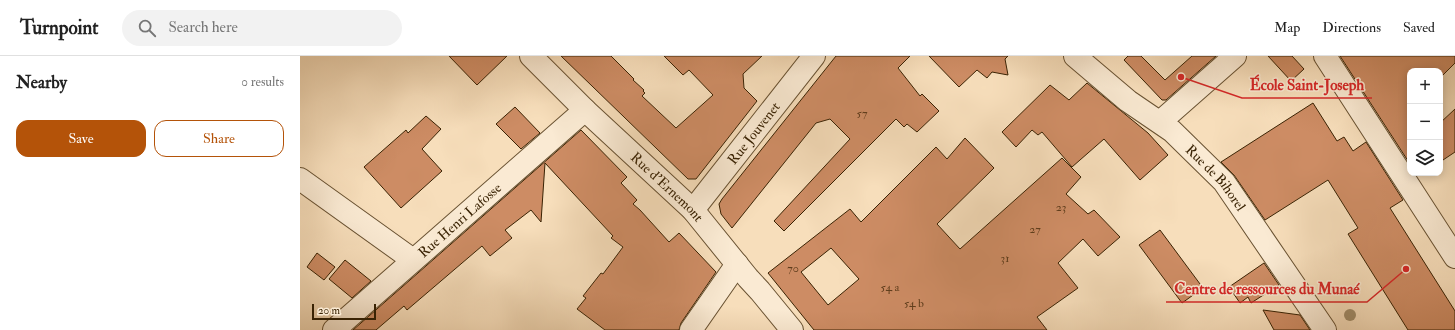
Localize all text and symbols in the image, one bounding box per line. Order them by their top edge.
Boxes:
search box [122,10,402,46]
text: Turnpoint [20,16,98,40]
icon: search [136,17,158,39]
text: Search here [168,18,238,37]
text: Map [1274,19,1300,36]
text: Directions [1322,19,1381,36]
text: Saved [1403,19,1435,36]
map controls [1407,68,1443,176]
button: + [1407,68,1443,104]
callout: École Saint-Joseph [1242,71,1372,98]
text: Nearby [16,72,67,93]
text: 0 results [241,74,284,90]
text: École Saint-Joseph [1250,74,1364,96]
street label: Rue Jouvenet [724,98,784,168]
button: − [1407,104,1443,140]
house number: 57 [857,106,868,121]
button: Save [16,120,146,157]
button: Share [154,120,284,157]
button: layers [1407,140,1443,176]
street label: Rue de Bihorel [1182,141,1250,214]
street label: Rue d'Ernemont [627,148,708,225]
street label: Rue Henri Lafosse [415,179,505,261]
house number: 23 [1056,200,1066,215]
house number: 27 [1029,222,1041,237]
house number: 31 [1001,251,1009,266]
house number: 70 [787,261,799,276]
callout: Centre de ressources du Munaé [1166,275,1367,302]
house number: 54 a [881,280,901,295]
text: Centre de ressources du Munaé [1174,280,1360,299]
house number: 54 b [904,296,924,311]
scale bar [312,302,376,321]
text: 20 m [318,304,340,317]

